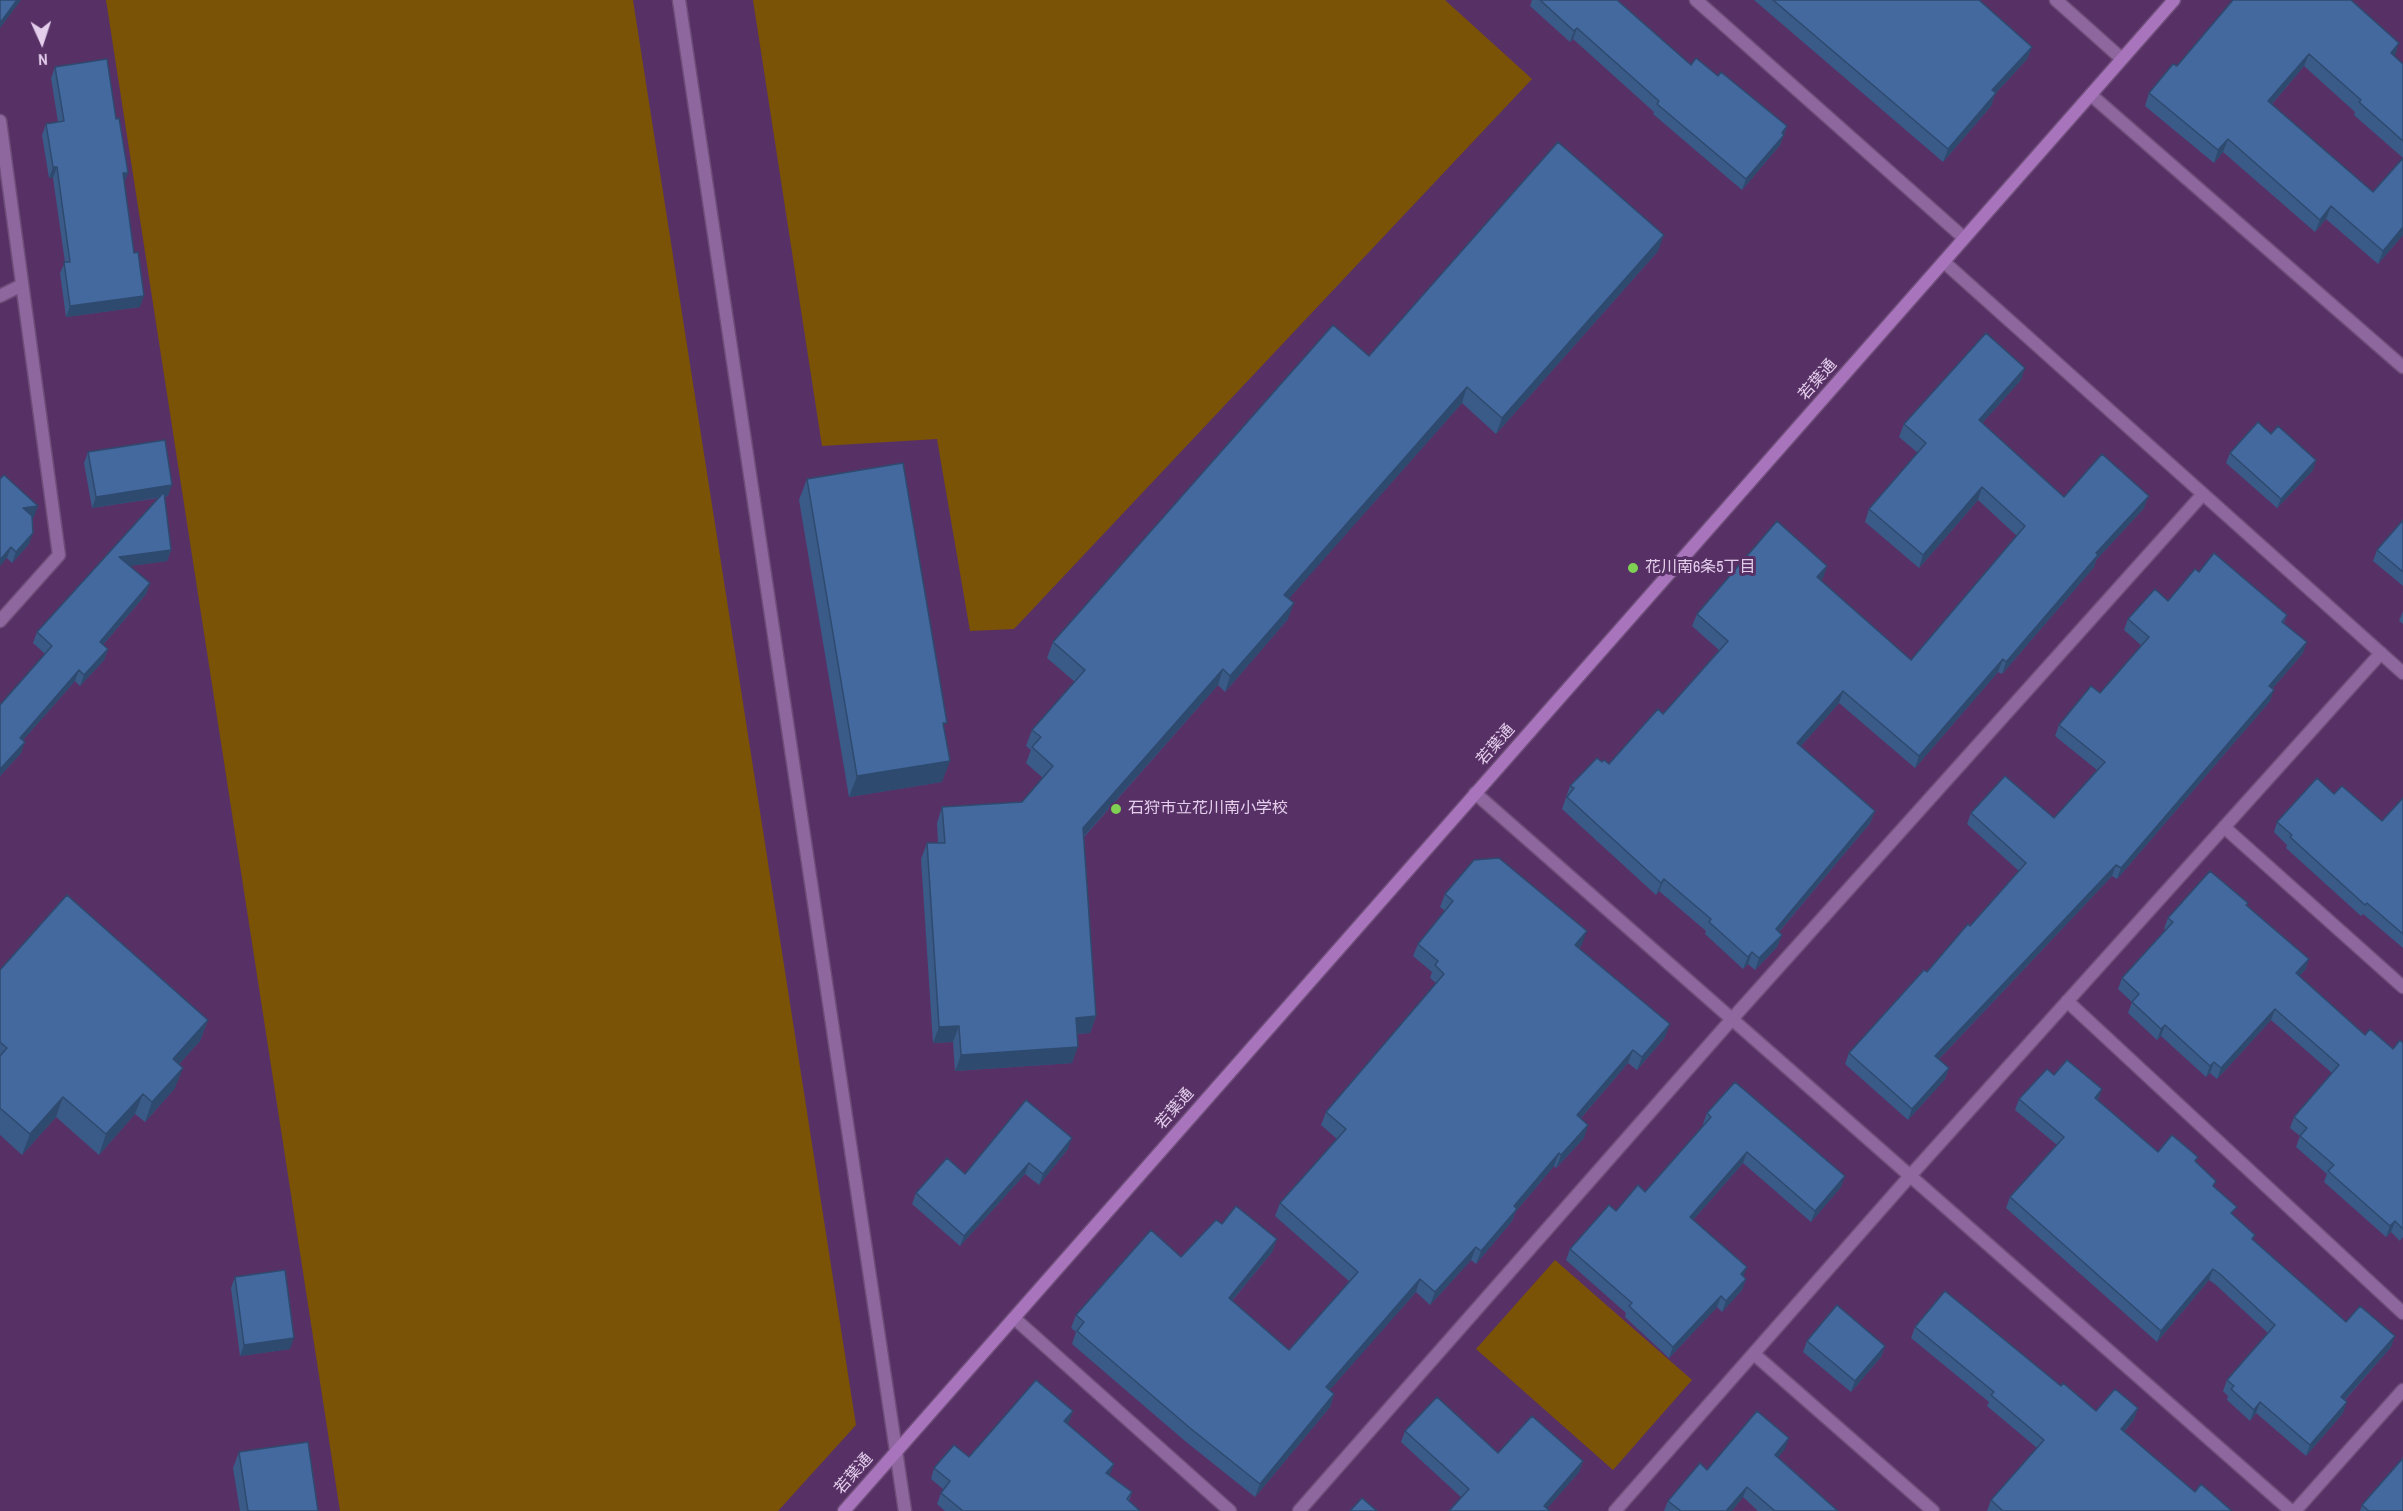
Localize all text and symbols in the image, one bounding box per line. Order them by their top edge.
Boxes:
north arrow [12,12,72,72]
text: N [38,49,48,71]
street label: 若葉通 [1795,356,1841,404]
place label: 花川南6条5丁目 [1645,558,1756,578]
marker: 花川南6条5丁目 [1626,561,1640,575]
street label: 若葉通 [1473,721,1519,769]
place label: 石狩市立花川南小学校 [1128,799,1288,819]
marker: 石狩市立花川南小学校 [1109,802,1123,816]
street label: 若葉通 [1152,1085,1198,1133]
street label: 若葉通 [831,1450,877,1498]

